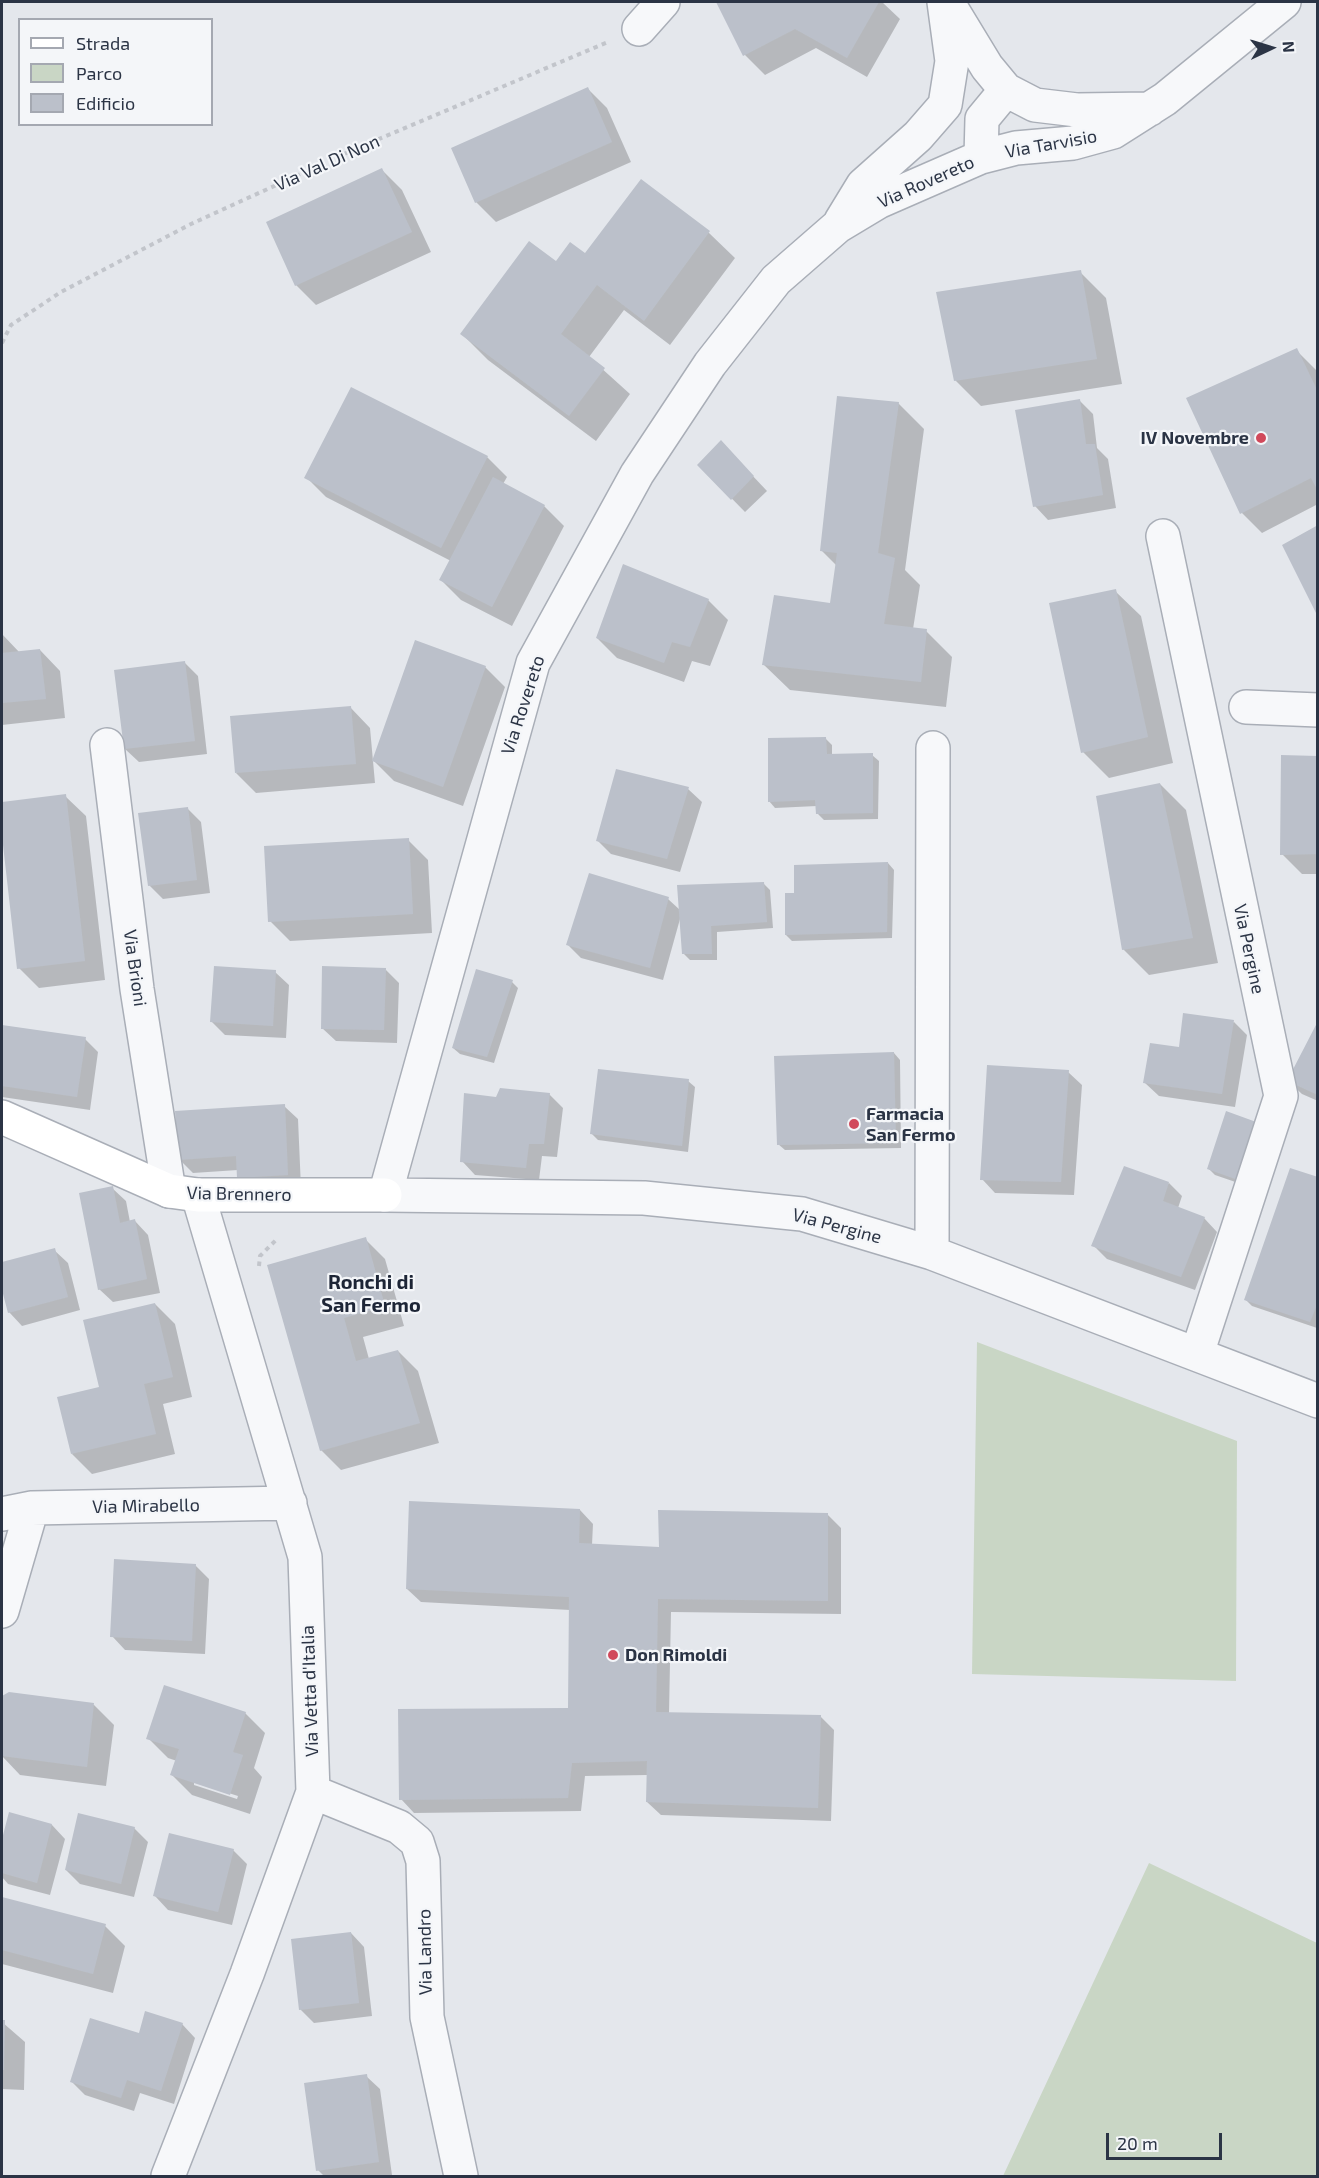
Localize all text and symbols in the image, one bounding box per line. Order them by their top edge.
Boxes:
legend [18,18,213,126]
north arrow [1241,18,1301,78]
text: Strada [76,32,130,54]
text: N [1280,40,1299,53]
text: Parco [76,62,122,84]
text: Edificio [76,92,135,114]
street label: Via Tarvisio [1003,125,1099,163]
street label: Via Val Di Non [271,130,383,196]
street label: Via Rovereto [874,151,978,213]
place label: IV Novembre [1140,427,1249,449]
marker: IV Novembre [1254,431,1268,445]
street label: Via Rovereto [497,653,549,757]
street label: Via Pergine [1229,902,1269,996]
street label: Via Brioni [119,928,151,1008]
place label: Farmacia San Fermo [866,1103,956,1146]
marker: Farmacia San Fermo [847,1117,861,1131]
street label: Via Brennero [186,1182,292,1206]
street label: Via Pergine [790,1204,884,1248]
district label: Ronchi di San Fermo [321,1270,421,1317]
street label: Via Mirabello [92,1494,200,1518]
street label: Via Vetta d'Italia [297,1625,323,1757]
place label: Don Rimoldi [625,1644,727,1666]
marker: Don Rimoldi [606,1648,620,1662]
street label: Via Landro [413,1909,437,1995]
scale bar [1109,2121,1224,2159]
text: 20 m [1117,2132,1158,2154]

